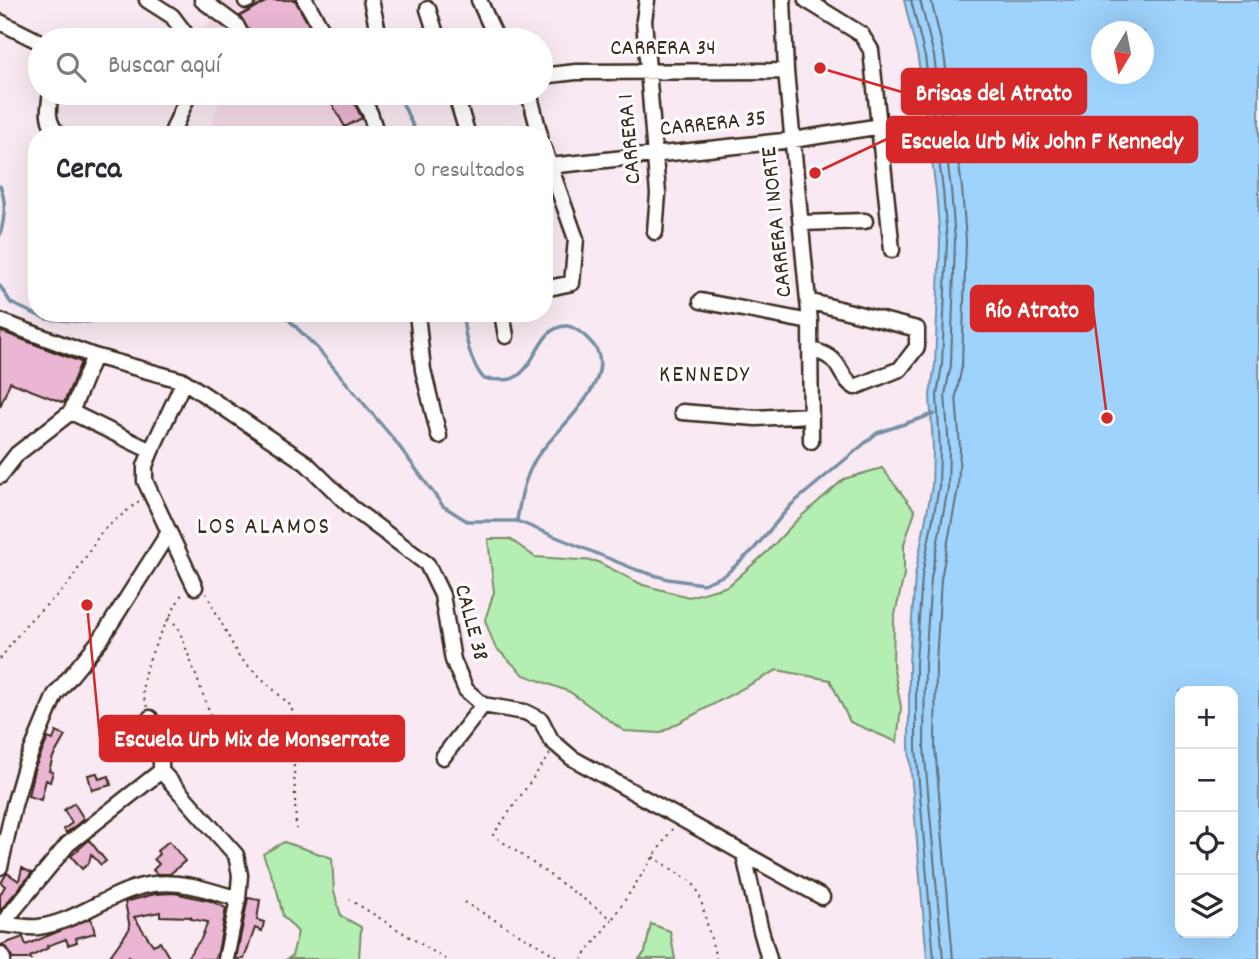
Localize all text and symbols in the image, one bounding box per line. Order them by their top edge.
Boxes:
north arrow [1091,21,1154,84]
search box [28,28,553,105]
street label: CARRERA 34 [610,33,716,66]
icon: search [52,48,90,86]
text: Buscar aquí [108,48,220,85]
callout: Brisas del Atrato [902,69,1086,114]
text: Brisas del Atrato [916,78,1072,112]
street label: CARRERA 1 [611,92,651,186]
street label: CARRERA 35 [658,103,768,147]
callout: Escuela Urb Mix John F Kennedy [887,117,1197,162]
text: Escuela Urb Mix John F Kennedy [901,126,1184,160]
street label: CARRERA 1 NORTE [754,144,802,299]
text: Cerca [56,150,121,193]
text: 0 resultados [413,155,525,188]
callout: Río Atrato [971,286,1093,331]
text: Río Atrato [985,295,1079,329]
district label: KENNEDY [659,359,751,393]
district label: LOS ALAMOS [197,511,331,545]
street label: CALLE 38 [444,581,496,665]
map controls [1175,686,1238,938]
button: + [1175,686,1238,749]
callout: Escuela Urb Mix de Monserrate [100,716,404,761]
text: Escuela Urb Mix de Monserrate [114,724,390,758]
button: − [1175,749,1238,812]
button: locate [1175,812,1238,875]
button: layers [1175,875,1238,938]

